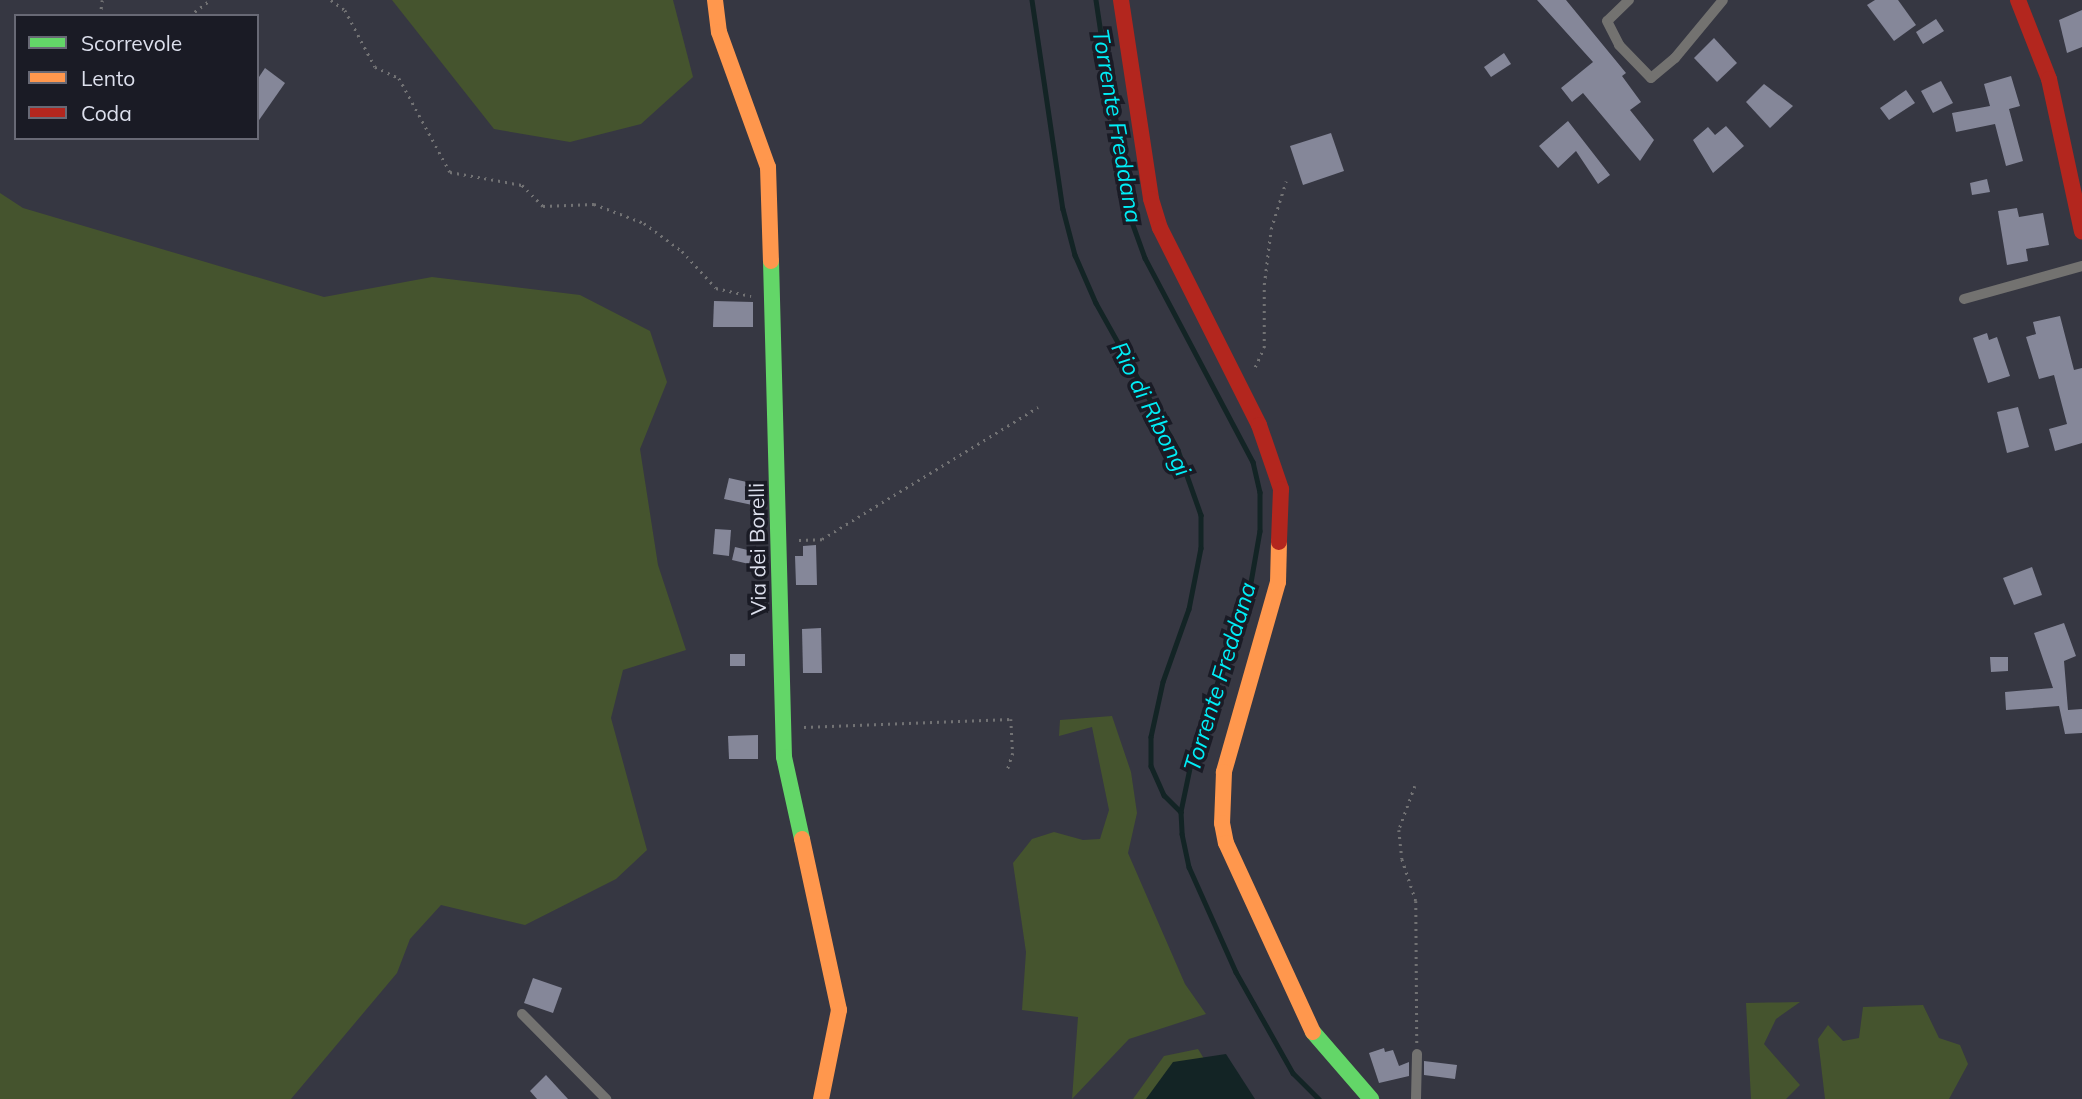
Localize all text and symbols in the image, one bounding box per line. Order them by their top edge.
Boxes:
legend [14,14,259,140]
water label: Torrente Freddana [1086,27,1148,225]
text: Scorrevole [81,30,182,56]
text: Lento [81,65,135,91]
text: Coda [81,100,132,126]
water label: Rio di Ribongi [1105,337,1197,481]
street label: Via dei Borelli [743,483,771,615]
water label: Torrente Freddana [1178,579,1262,775]

